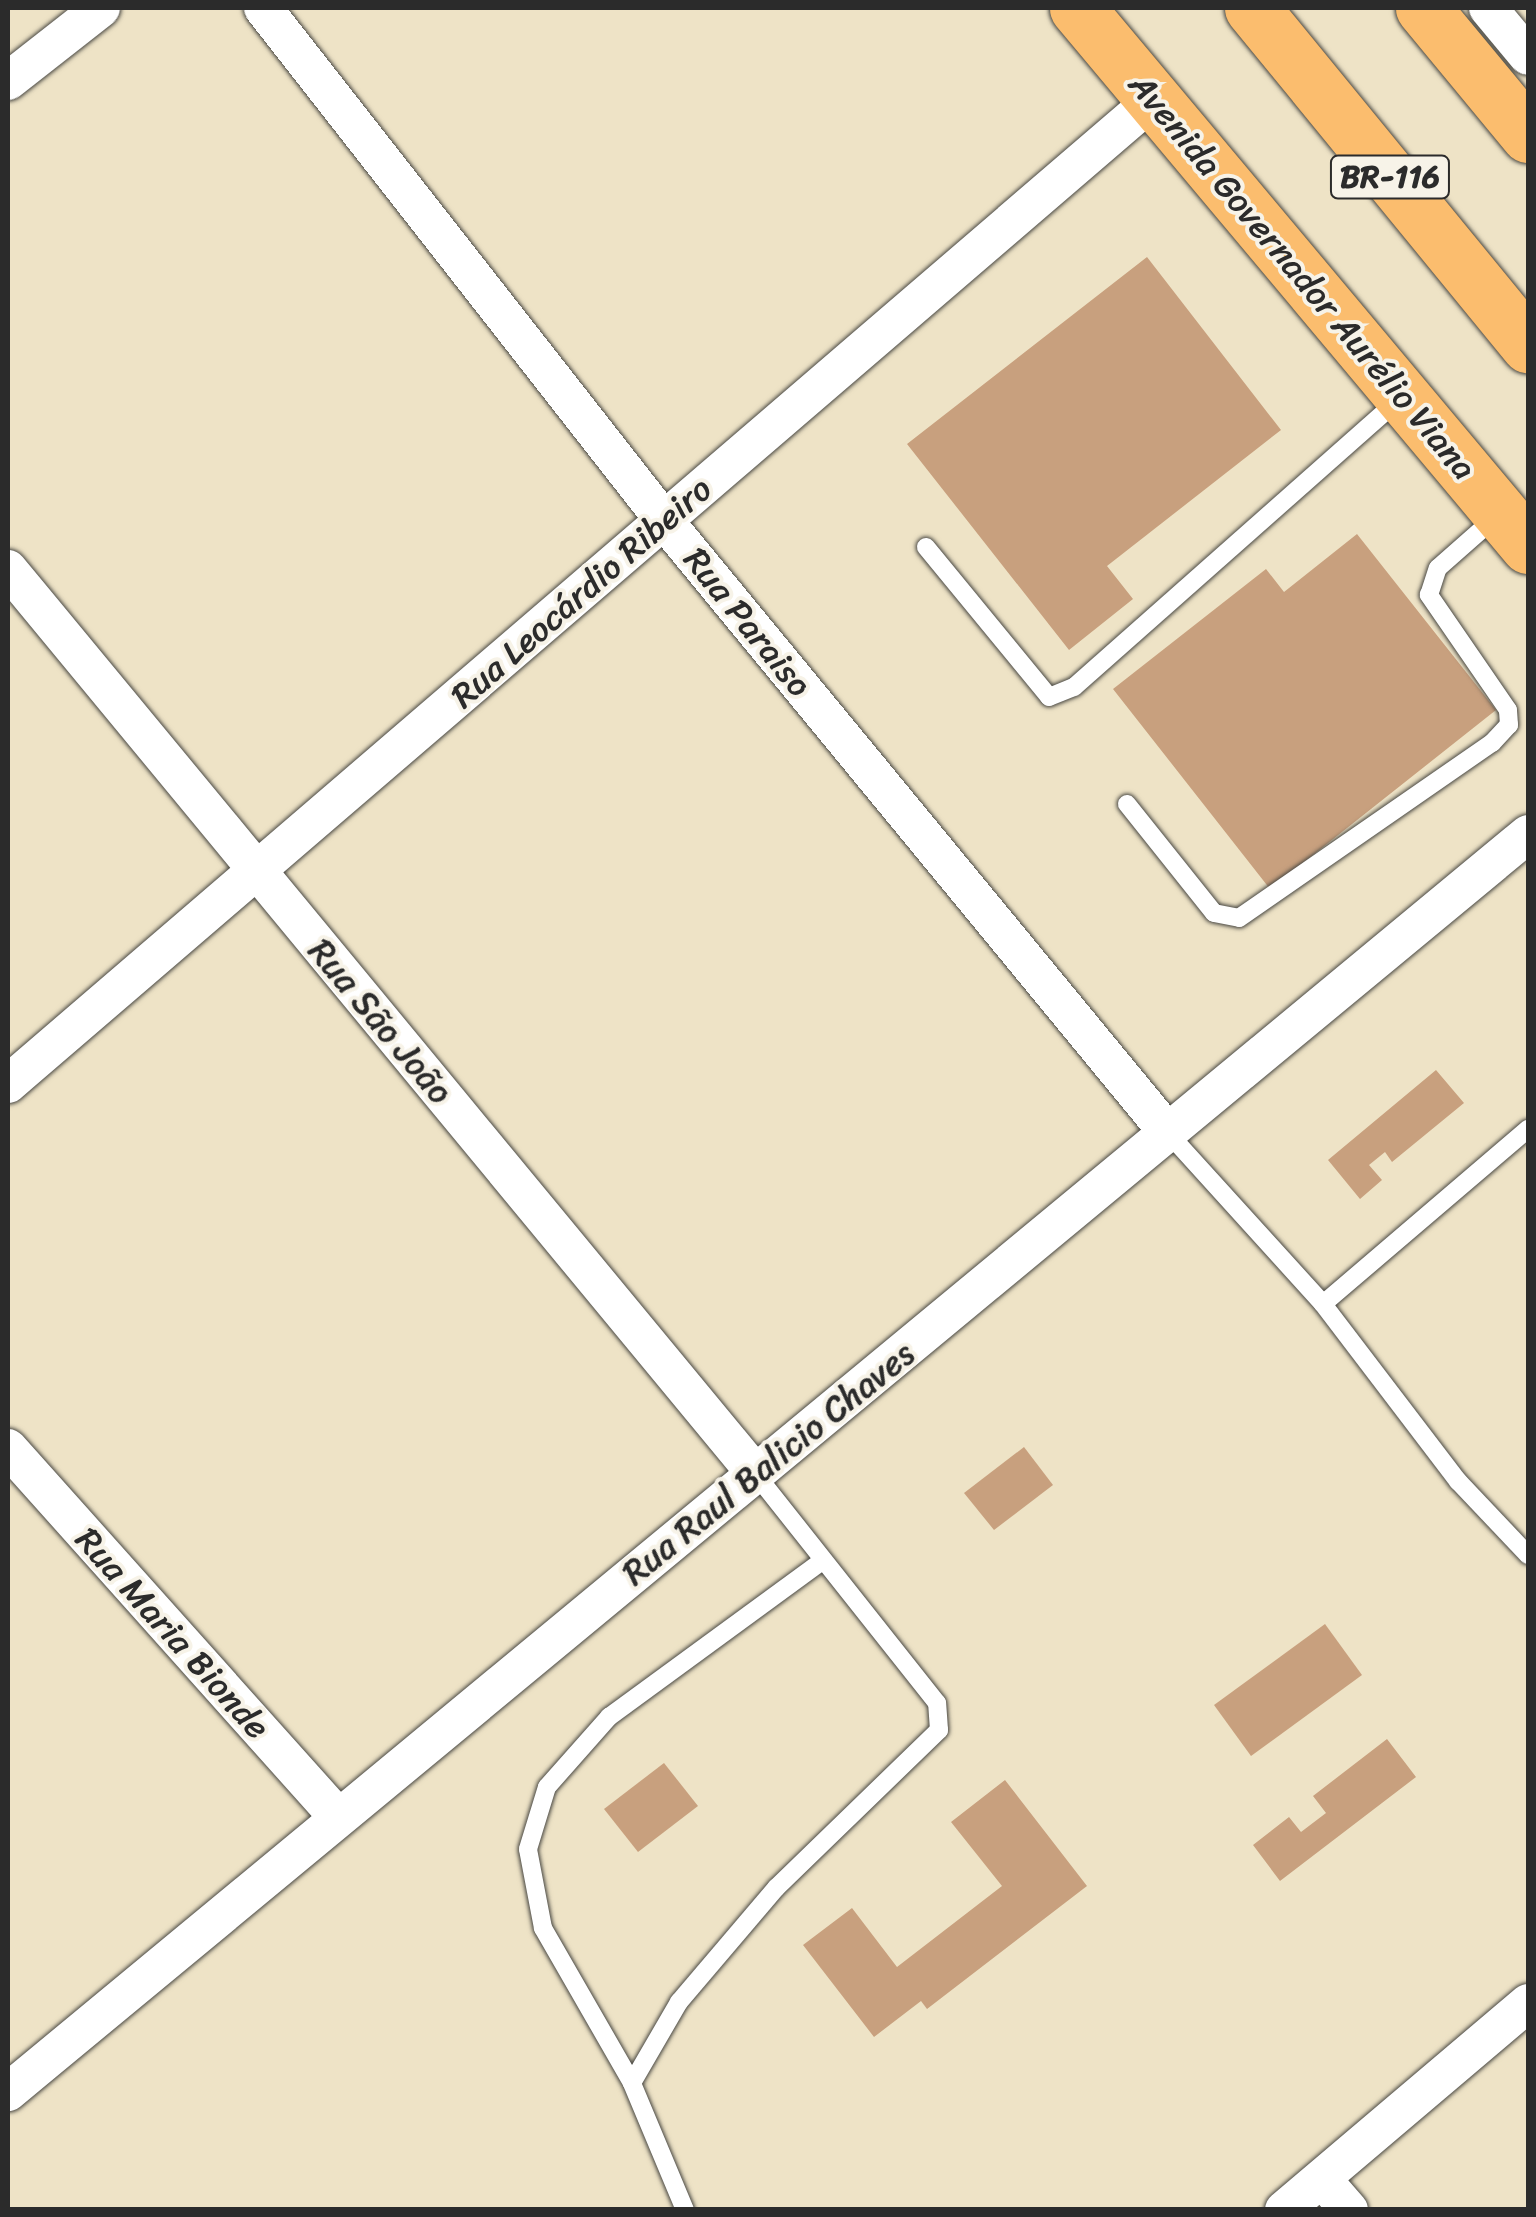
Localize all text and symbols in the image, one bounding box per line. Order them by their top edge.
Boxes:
street label: Avenida Governador Aurélio Viana [1120,63,1486,489]
road number: BR-116 [1328,150,1452,204]
street label: Rua Leocárdio Ribeiro [442,467,720,717]
street label: Rua Paraiso [675,538,821,706]
street label: Rua São João [300,930,462,1112]
street label: Rua Raul Balicio Chaves [614,1332,922,1594]
street label: Rua Maria Bionde [68,1520,278,1746]

